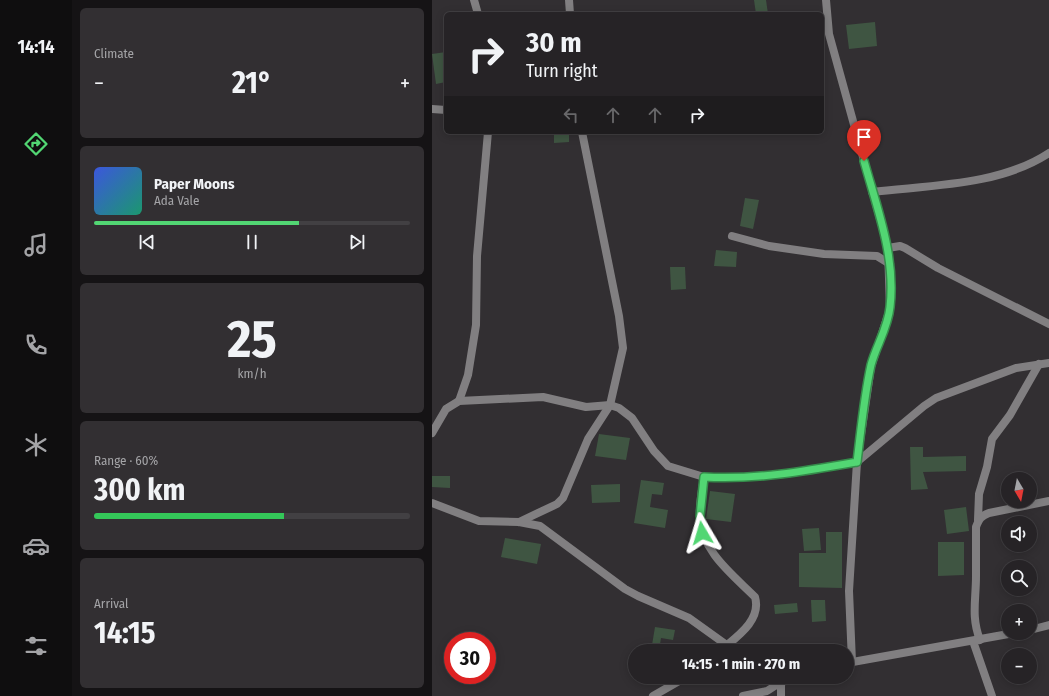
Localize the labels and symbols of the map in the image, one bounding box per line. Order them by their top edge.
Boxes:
pin [847,120,881,161]
north arrow [1001,472,1037,508]
position arrow [681,512,723,554]
speed limit sign: 30 [444,632,496,684]

